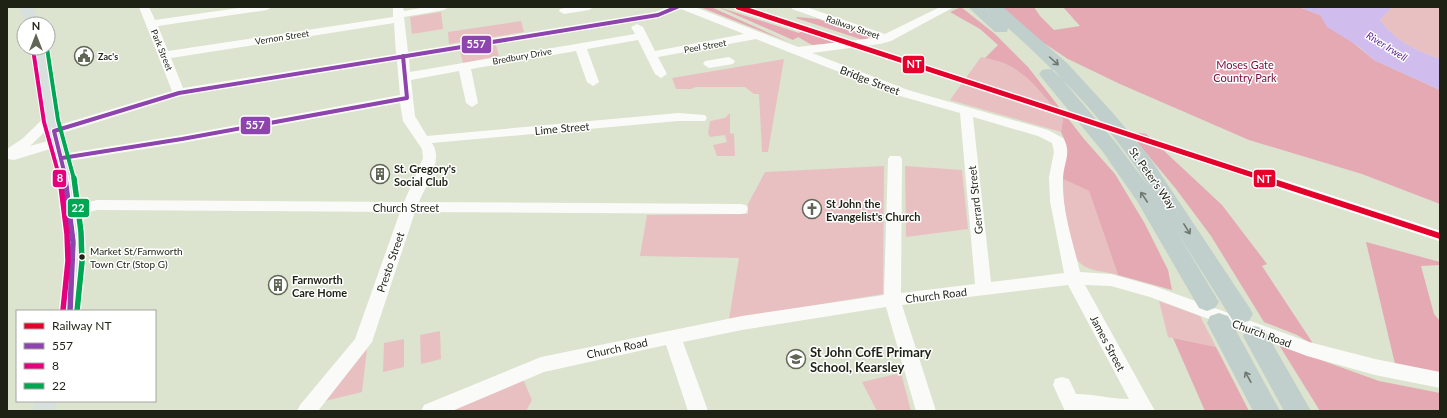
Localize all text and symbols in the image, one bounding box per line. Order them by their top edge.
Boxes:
street label: Railway Street [825,13,882,42]
north arrow [16,16,56,56]
text: N [32,19,40,32]
street label: Vernon Street [254,27,311,47]
street label: Park Street [149,28,176,73]
water label: River Irwell [1365,29,1410,64]
line badge: 557 [461,35,492,54]
text: 557 [466,37,486,50]
street label: Peel Street [683,37,728,55]
public building icon: Zac's [73,45,95,67]
street label: Bredbury Drive [491,45,553,67]
place label: Zac's [98,51,118,62]
line badge: NT [902,55,925,74]
text: NT [906,57,922,70]
one-way arrow [1049,57,1060,66]
park label: Moses Gate Country Park [1213,58,1277,84]
street label: Bridge Street [838,63,902,97]
line badge: 557 [240,116,271,135]
text: 557 [245,118,265,131]
street label: Lime Street [534,119,590,137]
street label: St. Peter's Way [1127,145,1179,212]
place label: St. Gregory's Social Club [394,162,456,188]
building icon: St. Gregory's Social Club [369,163,391,185]
street label: Gerrard Street [965,165,985,235]
line badge: 8 [52,169,67,188]
line badge: NT [1253,169,1276,188]
text: 8 [57,171,63,184]
text: NT [1256,172,1272,185]
one-way arrow [1140,191,1148,202]
place label: St John the Evangelist's Church [826,197,920,223]
line badge: 22 [67,198,90,218]
church icon: St John the Evangelist's Church [801,198,823,220]
text: 22 [72,201,84,214]
street label: Church Street [373,201,439,214]
one-way arrow [1183,223,1191,234]
street label: Presto Street [374,230,406,294]
place label: Market St/Farnworth Town Ctr (Stop G) [90,245,183,270]
marker: Market St/Farnworth Town Ctr (Stop G) [77,252,87,262]
place label: Farnworth Care Home [292,273,347,299]
building icon: Farnworth Care Home [267,274,289,296]
street label: Church Road [904,285,968,305]
legend [16,310,156,402]
street label: James Street [1088,313,1128,373]
street label: Church Road [1231,316,1293,350]
text: Railway NT [52,318,112,333]
street label: Church Road [585,335,649,361]
text: 557 [52,338,73,353]
place label: St John CofE Primary School, Kearsley [810,344,932,375]
school or university icon: St John CofE Primary School, Kearsley [785,348,807,370]
text: 8 [52,358,59,373]
one-way arrow [1244,371,1252,383]
text: 22 [52,378,66,393]

